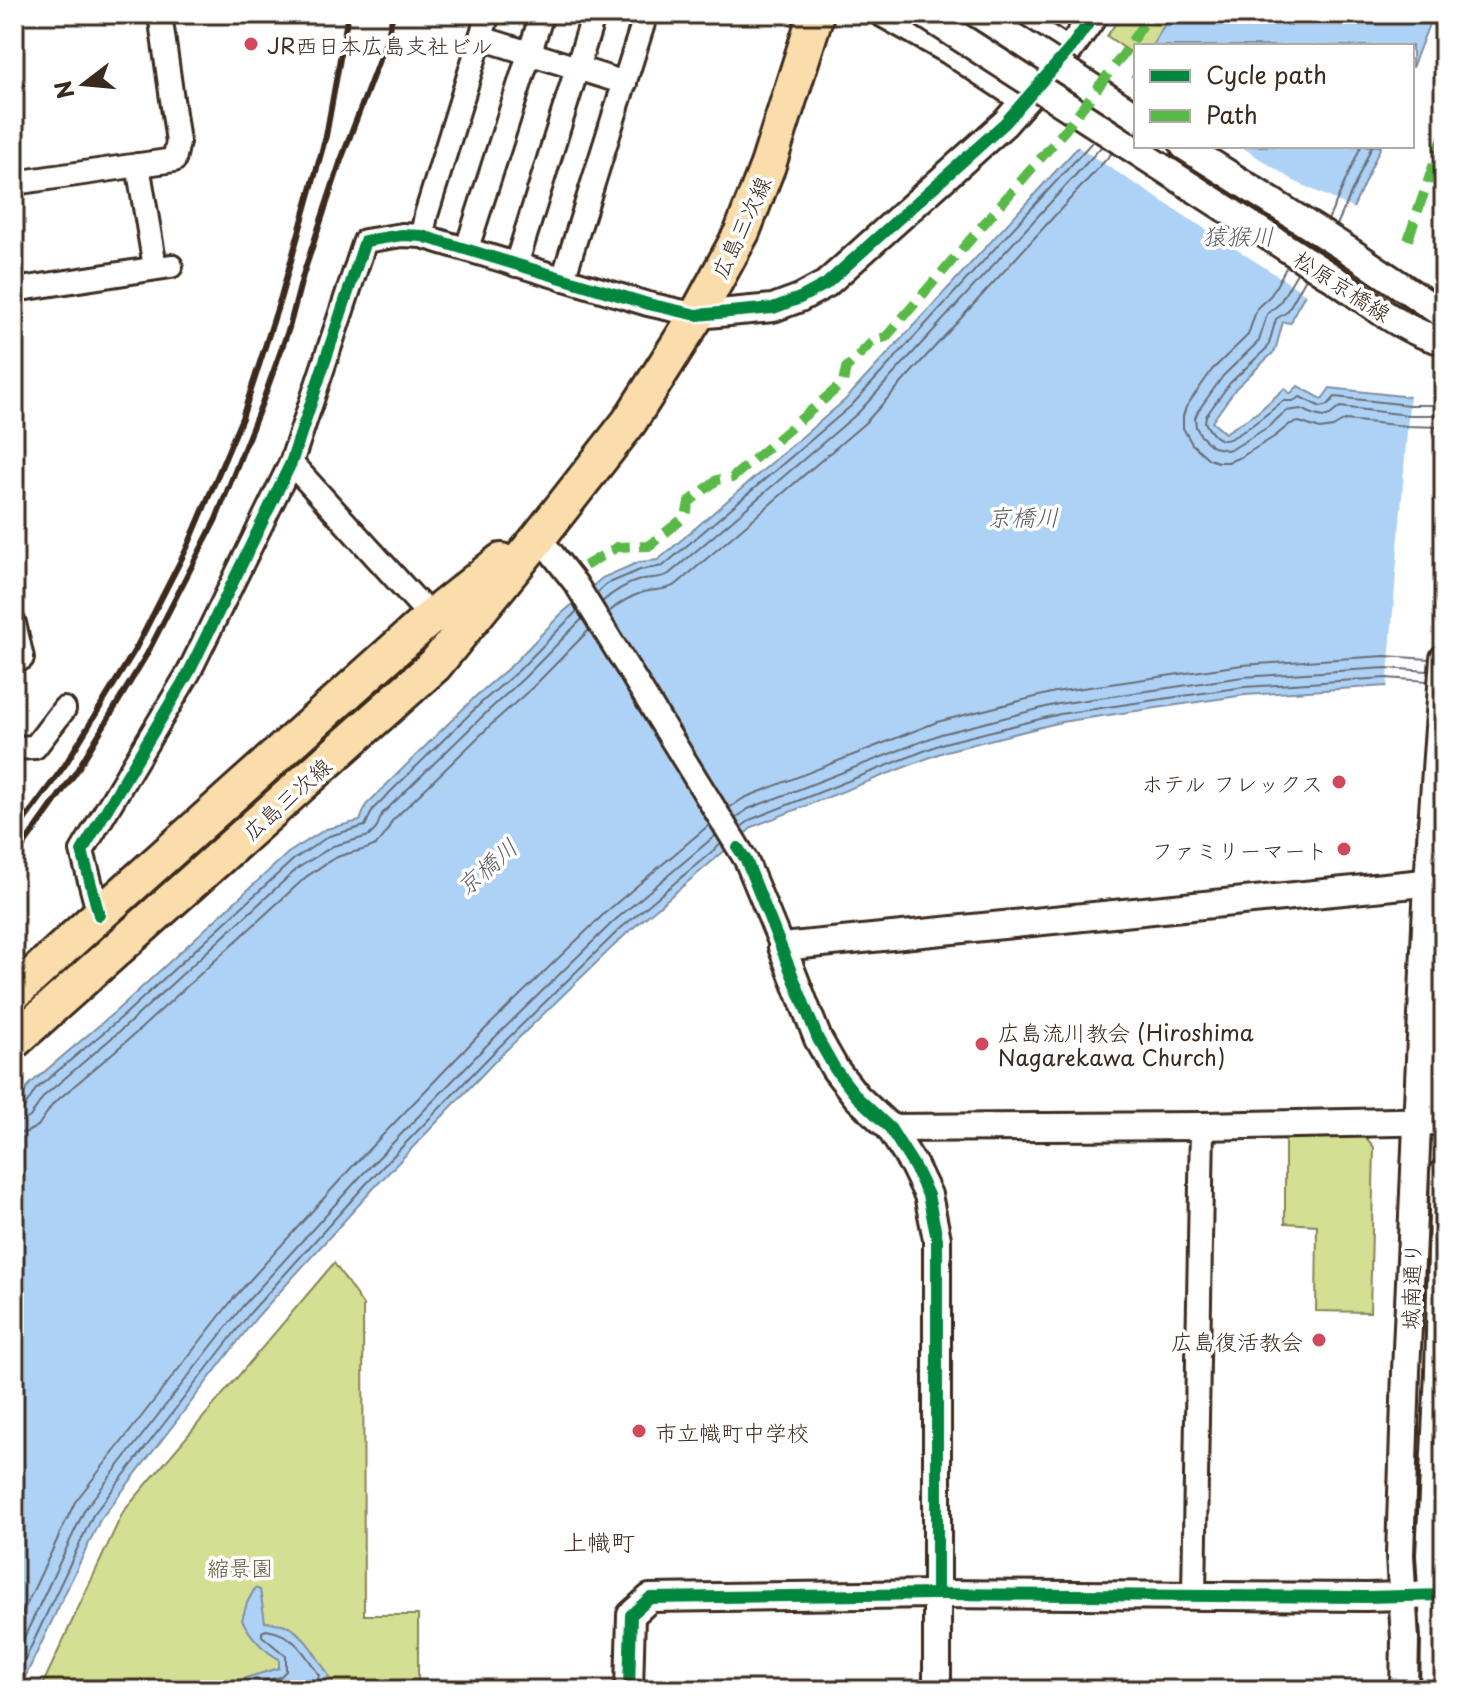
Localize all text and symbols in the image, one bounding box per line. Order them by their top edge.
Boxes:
place label: JR西日本広島支社ビル [267,28,493,61]
marker: JR西日本広島支社ビル [242,35,260,53]
north arrow [44,44,124,124]
legend [1134,44,1414,148]
text: Cycle path [1206,56,1327,92]
text: N [45,77,82,103]
text: Path [1206,96,1258,132]
street label: 広島三次線 [702,170,778,284]
water label: 猿猴川 [1202,217,1274,253]
street label: 松原京橋線 [1288,241,1398,329]
water label: 京橋川 [987,498,1059,534]
street label: 広島三次線 [234,749,338,847]
place label: ホテル フレックス [1141,766,1323,799]
marker: ホテル フレックス [1330,773,1348,791]
water label: 京橋川 [447,829,525,903]
place label: ファミリーマート [1152,833,1328,866]
marker: ファミリーマート [1335,840,1353,858]
place label: 広島流川教会 (Hiroshima Nagarekawa Church) [998,1015,1254,1073]
marker: 広島流川教会 (Hiroshima Nagarekawa Church) [973,1035,991,1053]
street label: 城南通り [1392,1241,1428,1331]
place label: 広島復活教会 [1171,1324,1303,1357]
marker: 広島復活教会 [1310,1331,1328,1349]
place label: 市立幟町中学校 [655,1415,809,1448]
marker: 市立幟町中学校 [630,1422,648,1440]
district label: 上幟町 [563,1523,635,1559]
park label: 縮景園 [207,1550,273,1583]

